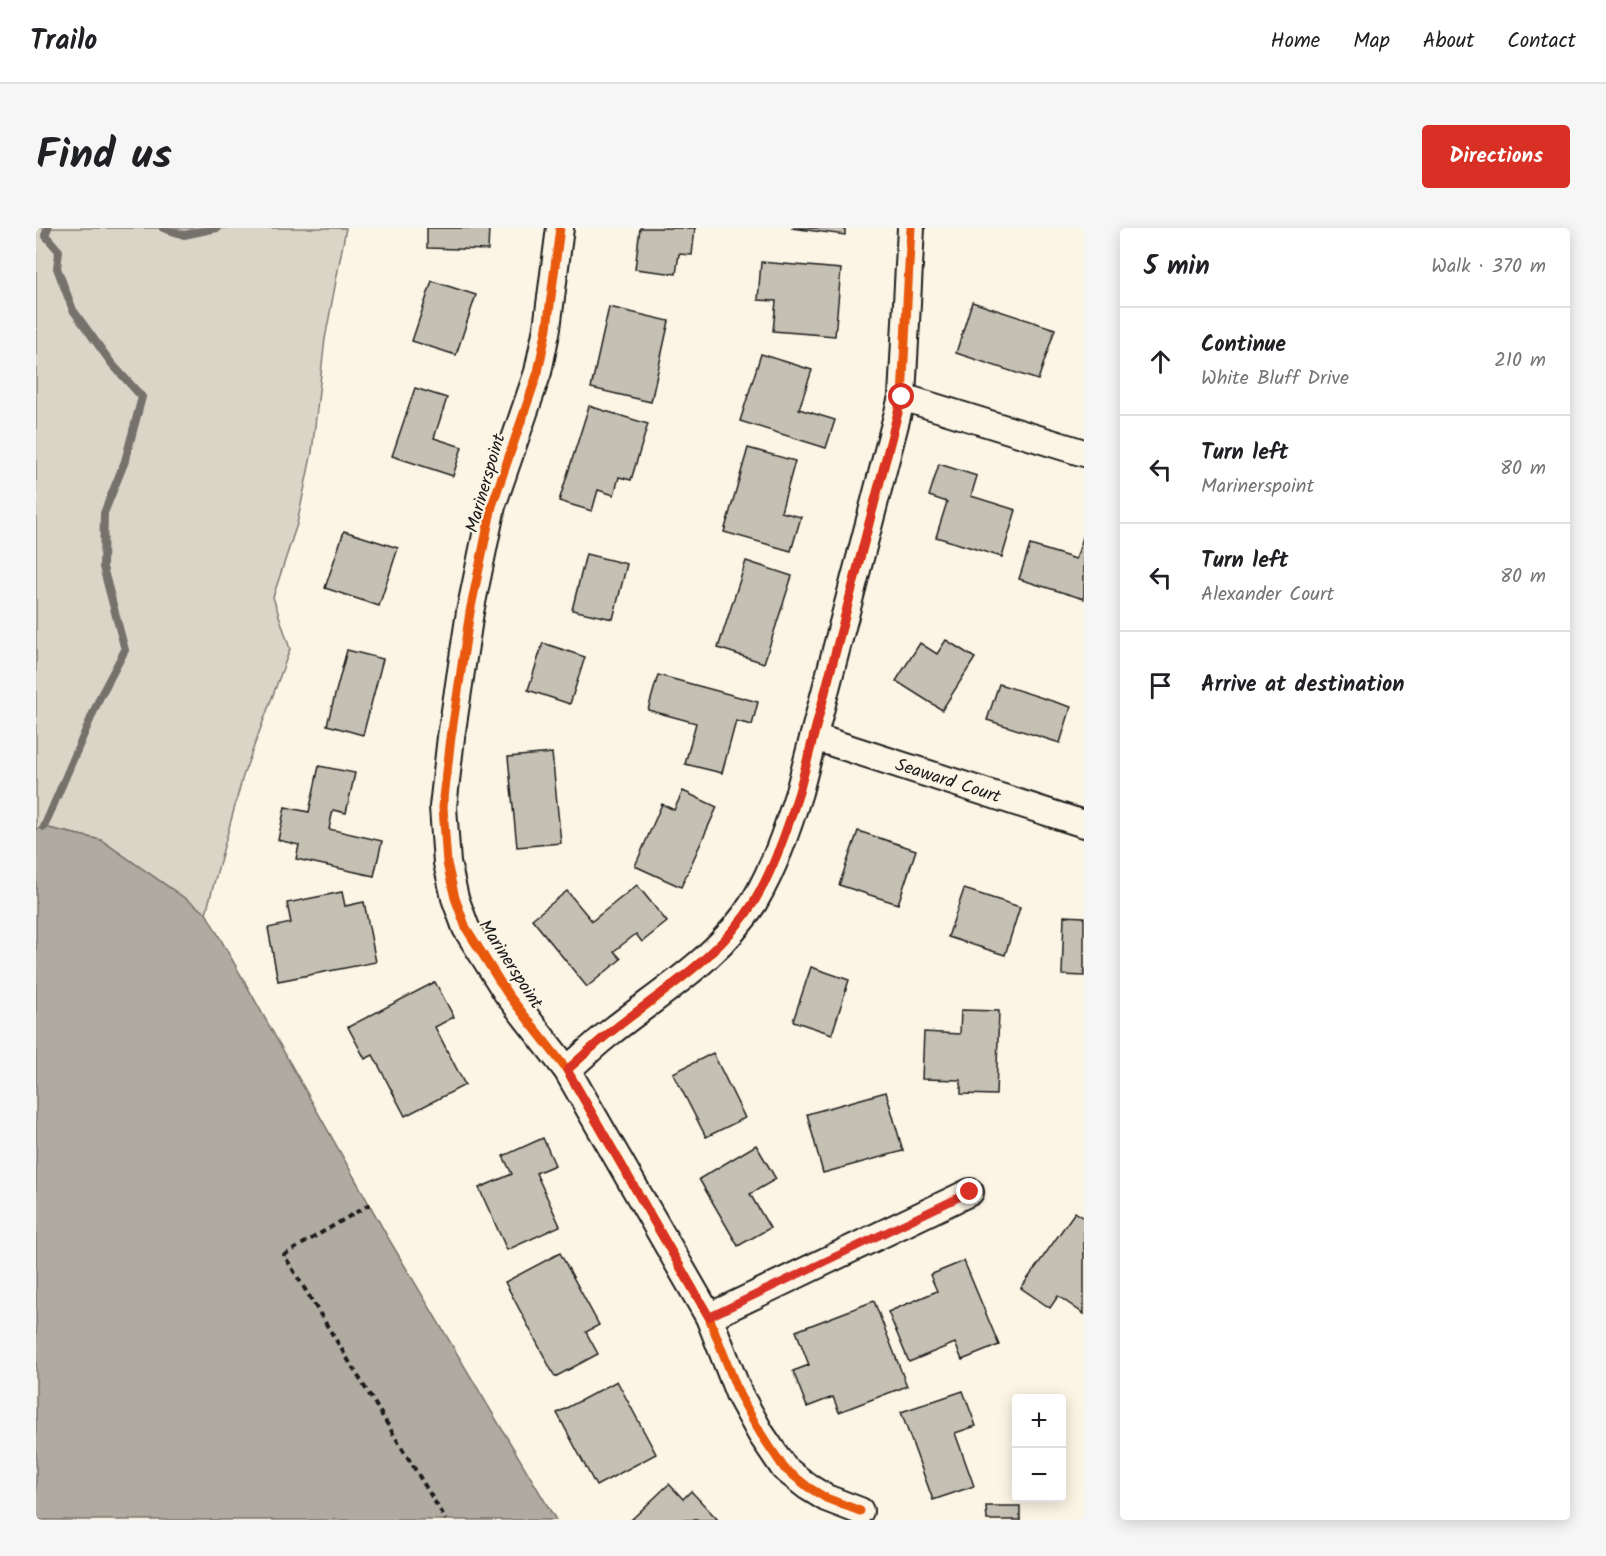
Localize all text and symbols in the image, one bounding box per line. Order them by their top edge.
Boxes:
text: Trailo [30,19,97,64]
text: Home [1271,25,1320,58]
text: Map [1353,25,1390,58]
text: About [1423,25,1474,58]
text: Contact [1507,25,1576,58]
text: Find us [36,123,172,190]
button: Directions [1422,125,1570,188]
text: 5 min [1144,246,1210,288]
text: Walk · 370 m [1431,251,1546,283]
text: Continue [1201,328,1286,363]
icon: ahead [1144,345,1177,378]
text: 210 m [1494,345,1546,377]
text: White Bluff Drive [1201,363,1349,395]
route start [888,383,914,409]
street label: Marinerspoint [458,429,515,536]
text: Turn left [1201,436,1288,471]
icon: left [1144,453,1177,486]
text: 80 m [1500,453,1546,485]
text: Marinerspoint [1201,471,1314,503]
text: Turn left [1201,544,1288,579]
icon: left [1144,561,1177,594]
text: 80 m [1500,561,1546,593]
text: Alexander Court [1201,579,1334,611]
text: Arrive at destination [1201,668,1404,703]
icon: arrive [1144,669,1177,702]
street label: Seaward Court [891,751,1005,813]
street label: Marinerspoint [470,914,550,1016]
route end [956,1178,982,1204]
map controls [1012,1394,1066,1502]
button: + [1012,1394,1066,1448]
button: − [1012,1448,1066,1502]

